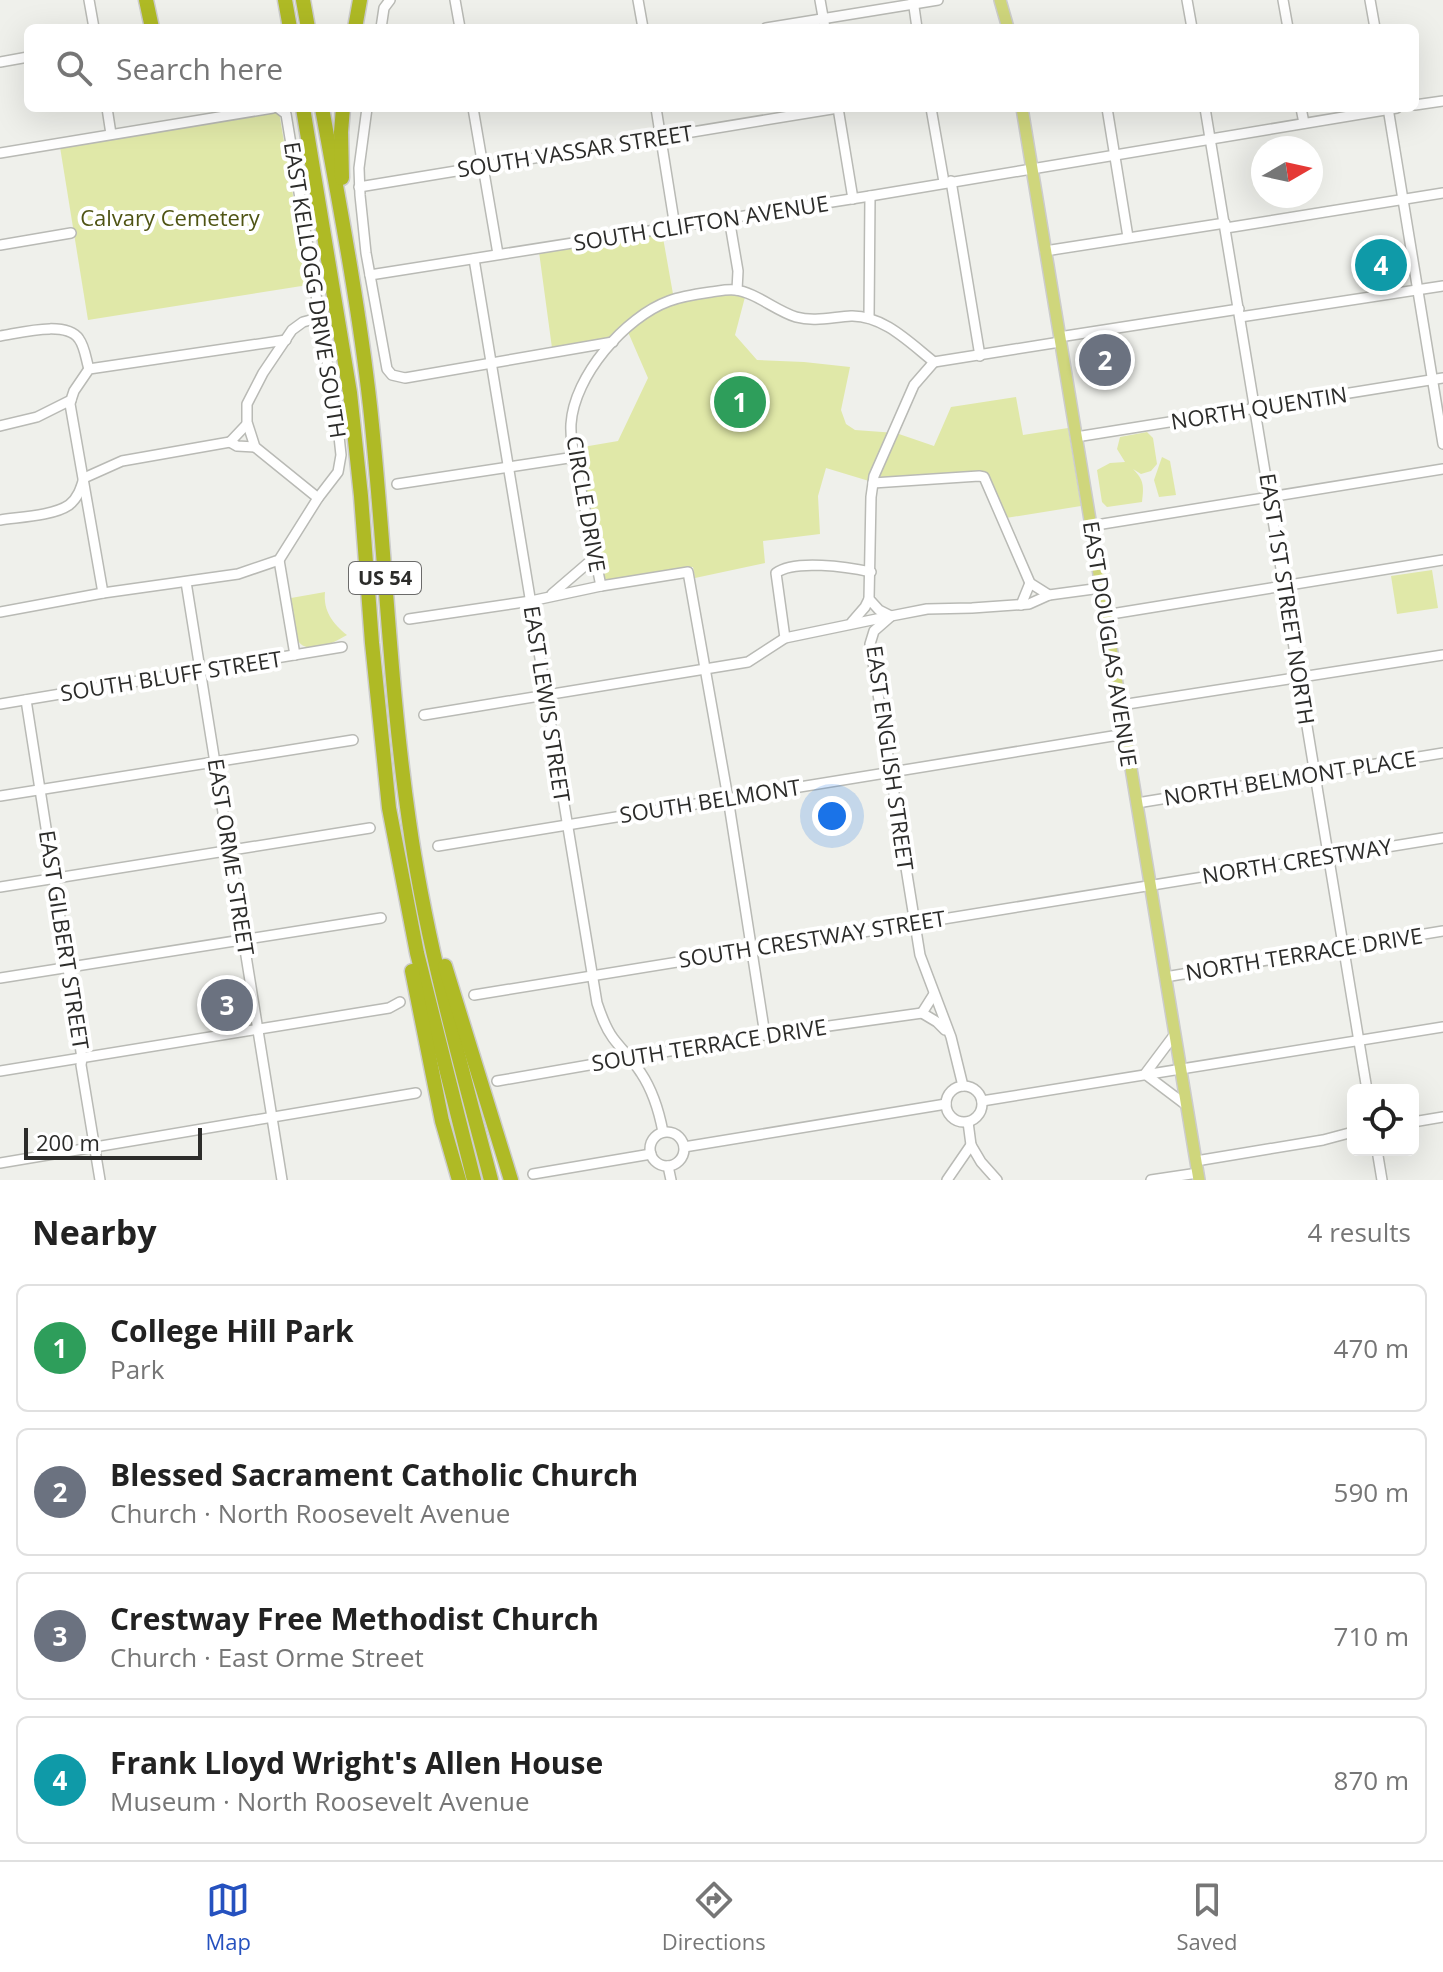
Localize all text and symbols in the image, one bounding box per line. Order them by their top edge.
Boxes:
search box [24,24,1419,112]
icon: search [52,46,96,90]
text: Search here [116,48,283,89]
street label: SOUTH VASSAR STREET [455,117,695,183]
north arrow [1251,136,1323,208]
street label: EAST KELLOGG DRIVE SOUTH [278,139,354,440]
street label: SOUTH CLIFTON AVENUE [571,187,830,257]
park label: Calvary Cemetery [80,202,261,232]
pin: 4 [1355,235,1407,295]
pin: 2 [1079,330,1131,390]
pin: 1 [714,372,766,432]
street label: NORTH QUENTIN [1169,378,1349,436]
street label: CIRCLE DRIVE [560,433,614,574]
street label: EAST 1ST STREET NORTH [1253,471,1323,727]
street label: EAST DOUGLAS AVENUE [1077,519,1145,769]
road number: US 54 [349,562,421,594]
street label: EAST LEWIS STREET [518,604,578,804]
street label: SOUTH BLUFF STREET [58,643,284,707]
street label: EAST ENGLISH STREET [860,643,922,872]
street label: NORTH BELMONT PLACE [1161,742,1418,812]
street label: EAST ORME STREET [202,756,262,957]
street label: SOUTH BELMONT [617,771,802,829]
your location [812,796,852,836]
street label: EAST GILBERT STREET [33,828,97,1052]
street label: NORTH CRESTWAY [1200,830,1395,890]
street label: SOUTH CRESTWAY STREET [676,902,947,974]
street label: NORTH TERRACE DRIVE [1183,919,1424,987]
pin: 3 [201,975,253,1035]
street label: SOUTH TERRACE DRIVE [589,1011,828,1077]
map controls [1347,1084,1419,1156]
button: locate [1347,1084,1419,1156]
scale bar [24,1124,202,1160]
text: 200 m [36,1127,100,1157]
text: Nearby [32,1209,157,1255]
text: 4 results [1308,1214,1411,1250]
text: College Hill Park [110,1310,354,1351]
text: 1 [53,1330,67,1366]
text: 470 m [1334,1330,1409,1366]
text: Park [110,1351,164,1387]
text: Blessed Sacrament Catholic Church [110,1454,638,1495]
text: 2 [53,1474,67,1510]
text: 590 m [1334,1474,1409,1510]
text: Church · North Roosevelt Avenue [110,1495,510,1531]
text: Crestway Free Methodist Church [110,1598,599,1639]
text: 3 [53,1618,67,1654]
text: 710 m [1334,1618,1409,1654]
text: Church · East Orme Street [110,1639,424,1675]
text: Frank Lloyd Wright's Allen House [110,1742,603,1783]
text: 4 [53,1762,67,1798]
text: 870 m [1334,1762,1409,1798]
text: Museum · North Roosevelt Avenue [110,1783,530,1819]
tab: Map [205,1878,251,1956]
tab: Directions [662,1878,766,1956]
tab: Saved [1176,1878,1238,1956]

